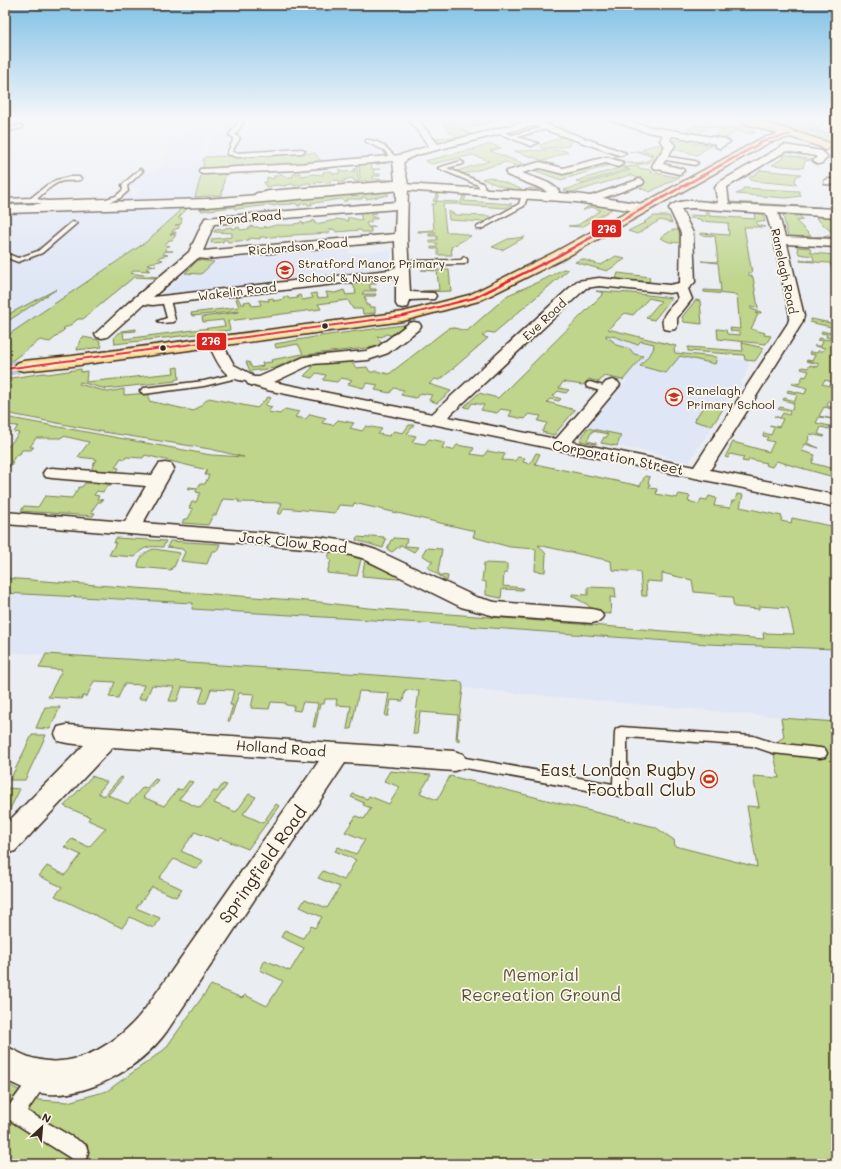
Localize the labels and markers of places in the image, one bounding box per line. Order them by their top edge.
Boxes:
place label: Stratford Manor Primary School & Nursery [298,255,445,285]
school or university icon: Stratford Manor Primary School & Nursery [275,260,295,280]
unlabelled marker [320,321,330,331]
unlabelled marker [158,343,168,353]
place label: Ranelagh Primary School [687,382,775,412]
school or university icon: Ranelagh Primary School [664,387,684,407]
place label: East London Rugby Football Club [541,758,696,800]
sports icon: East London Rugby Football Club [699,769,719,789]

